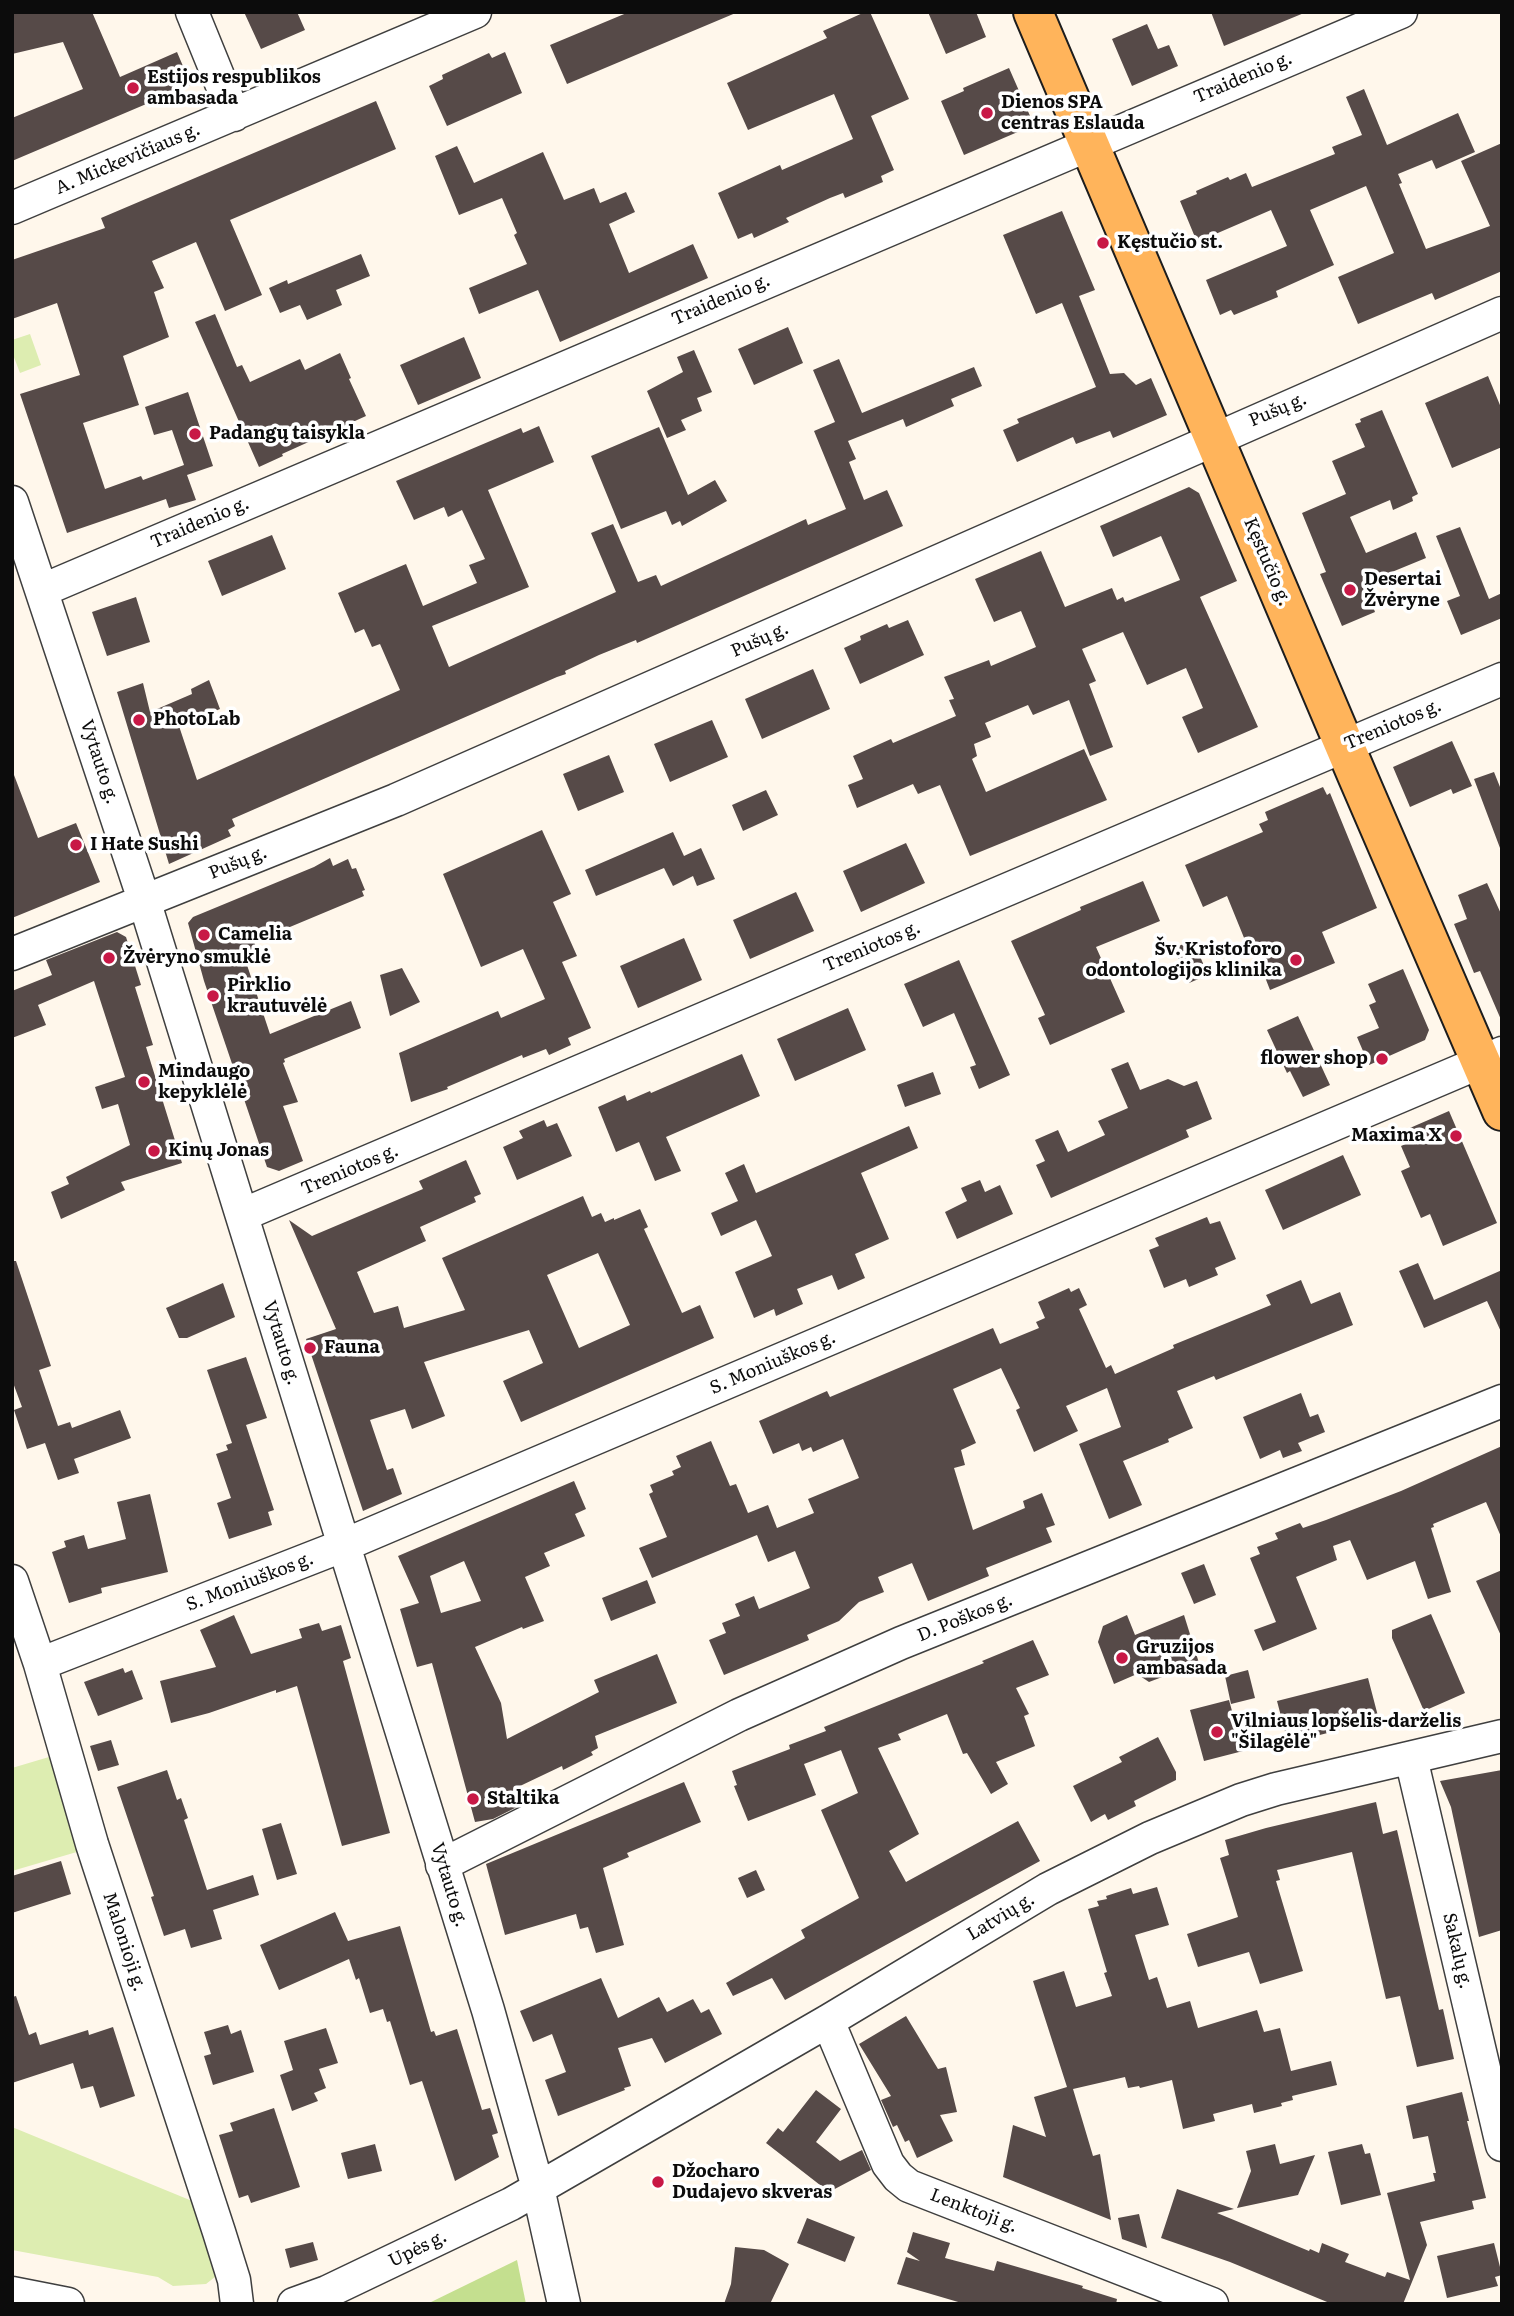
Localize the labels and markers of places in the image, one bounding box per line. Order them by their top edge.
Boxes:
place label: Estijos respublikos ambasada [147,67,321,110]
marker: Estijos respublikos ambasada [125,80,141,96]
place label: Dienos SPA centras Eslauda [1001,92,1145,134]
marker: Dienos SPA centras Eslauda [979,105,995,121]
place label: Kęstučio st. [1117,232,1223,254]
marker: Kęstučio st. [1095,235,1111,251]
place label: Padangų taisykla [209,423,365,445]
marker: Padangų taisykla [187,426,203,442]
place label: Desertai Žvėryne [1364,569,1442,612]
marker: Desertai Žvėryne [1342,582,1358,598]
place label: PhotoLab [153,709,240,731]
marker: PhotoLab [131,712,147,728]
place label: I Hate Sushi [90,834,199,856]
marker: I Hate Sushi [68,837,84,853]
place label: Camelia [218,924,292,946]
marker: Camelia [196,927,212,943]
place label: Šv. Kristoforo odontologijos klinika [1086,939,1282,982]
place label: Žvėryno smuklė [123,947,271,969]
marker: Žvėryno smuklė [101,950,117,966]
marker: Šv. Kristoforo odontologijos klinika [1288,952,1304,968]
place label: Pirklio krautuvėlė [227,975,327,1018]
marker: Pirklio krautuvėlė [205,988,221,1004]
place label: flower shop [1260,1048,1368,1070]
marker: flower shop [1374,1051,1390,1067]
place label: Mindaugo kepyklėlė [158,1061,250,1104]
marker: Mindaugo kepyklėlė [136,1074,152,1090]
place label: Maxima X [1351,1125,1442,1147]
marker: Maxima X [1448,1128,1464,1144]
place label: Kinų Jonas [168,1140,269,1162]
marker: Kinų Jonas [146,1143,162,1159]
place label: Fauna [324,1337,380,1359]
marker: Fauna [302,1340,318,1356]
place label: Gruzijos ambasada [1136,1637,1227,1680]
marker: Gruzijos ambasada [1114,1650,1130,1666]
place label: Vilniaus lopšelis-darželis "Šilagėlė" [1231,1711,1461,1754]
marker: Vilniaus lopšelis-darželis "Šilagėlė" [1209,1724,1225,1740]
place label: Staltika [487,1788,559,1810]
marker: Staltika [465,1791,481,1807]
place label: Džocharo Dudajevo skveras [672,2161,832,2204]
marker: Džocharo Dudajevo skveras [650,2174,666,2190]

